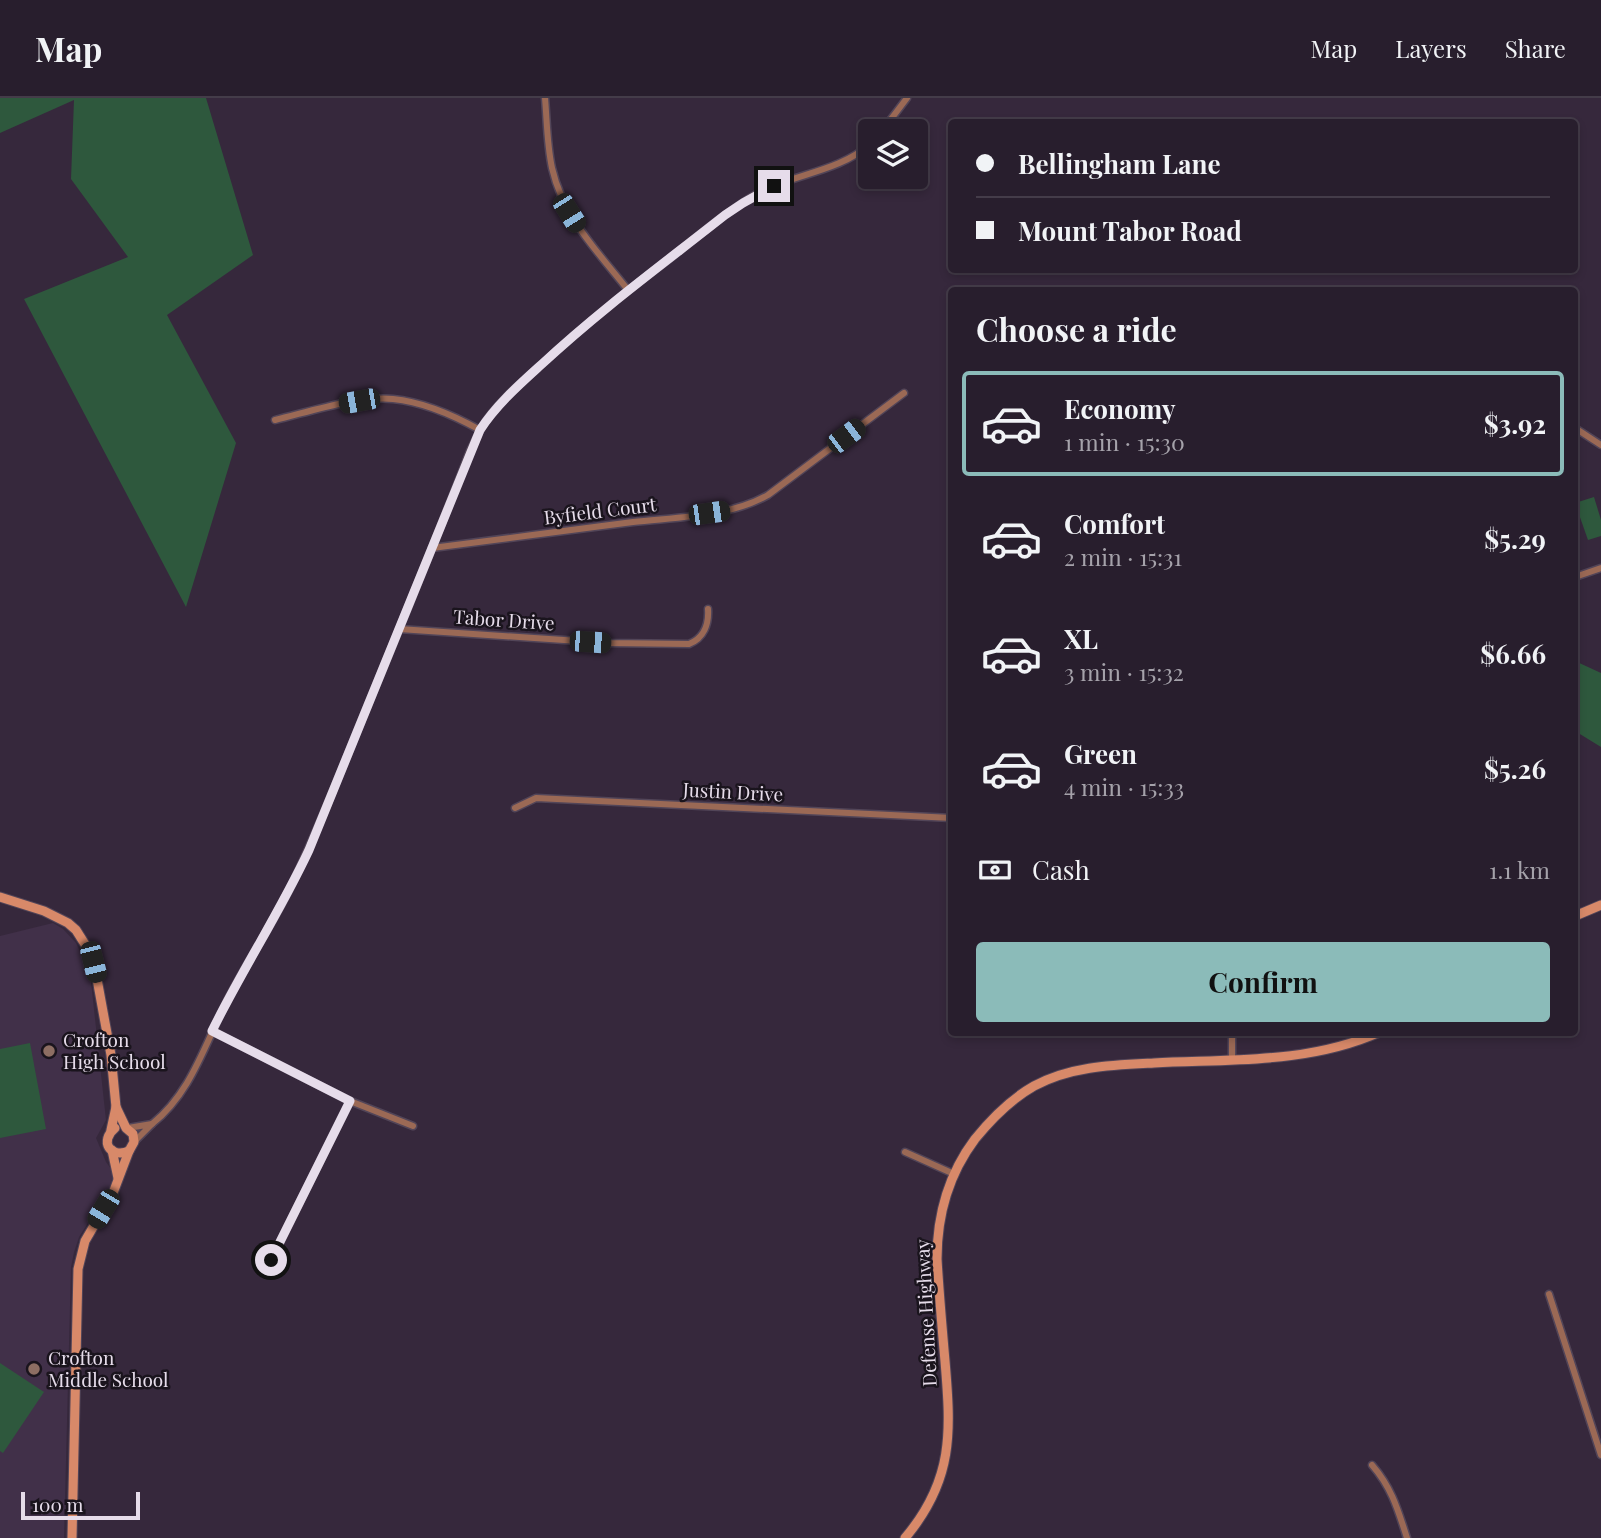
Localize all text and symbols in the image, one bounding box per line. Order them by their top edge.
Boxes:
text: Map [35,26,102,70]
text: Map [1311,32,1357,64]
text: Layers [1395,32,1467,64]
text: Share [1505,32,1566,64]
map controls [858,119,928,189]
button: layers [858,119,928,189]
text: Bellingham Lane [1018,146,1221,181]
route end [758,170,790,202]
car [549,190,590,236]
text: Mount Tabor Road [1018,213,1242,248]
text: Choose a ride [976,307,1177,350]
car [337,387,382,415]
text: Economy [1064,391,1175,426]
icon: car [980,392,1043,455]
text: $3.92 [1484,406,1546,441]
car [823,415,870,457]
text: 1 min · 15:30 [1064,426,1185,457]
street label: Byfield Court [542,490,658,530]
car [687,500,732,526]
text: Comfort [1064,506,1165,541]
icon: car [980,507,1043,570]
text: $5.29 [1484,521,1546,556]
text: 2 min · 15:31 [1064,541,1182,572]
street label: Tabor Drive [453,602,556,636]
text: XL [1064,621,1098,656]
icon: car [980,622,1043,685]
car [569,630,612,654]
text: $6.66 [1480,636,1546,671]
text: 3 min · 15:32 [1064,656,1184,687]
text: Green [1064,736,1137,771]
icon: car [980,737,1043,800]
text: $5.26 [1484,751,1546,786]
text: 4 min · 15:33 [1064,771,1184,802]
street label: Justin Drive [681,775,784,807]
icon: cash [976,851,1014,889]
text: Cash [1032,852,1090,887]
text: 1.1 km [1489,854,1550,885]
car [78,939,109,985]
button: Confirm [976,942,1550,1022]
place label: Crofton High School [63,1026,166,1074]
marker: Crofton High School [41,1043,57,1059]
car [84,1186,123,1232]
street label: Defense Highway [908,1238,942,1387]
route start [255,1244,287,1276]
place label: Crofton Middle School [48,1344,169,1392]
marker: Crofton Middle School [26,1361,42,1377]
scale bar [21,1489,140,1521]
text: 100 m [32,1491,83,1517]

